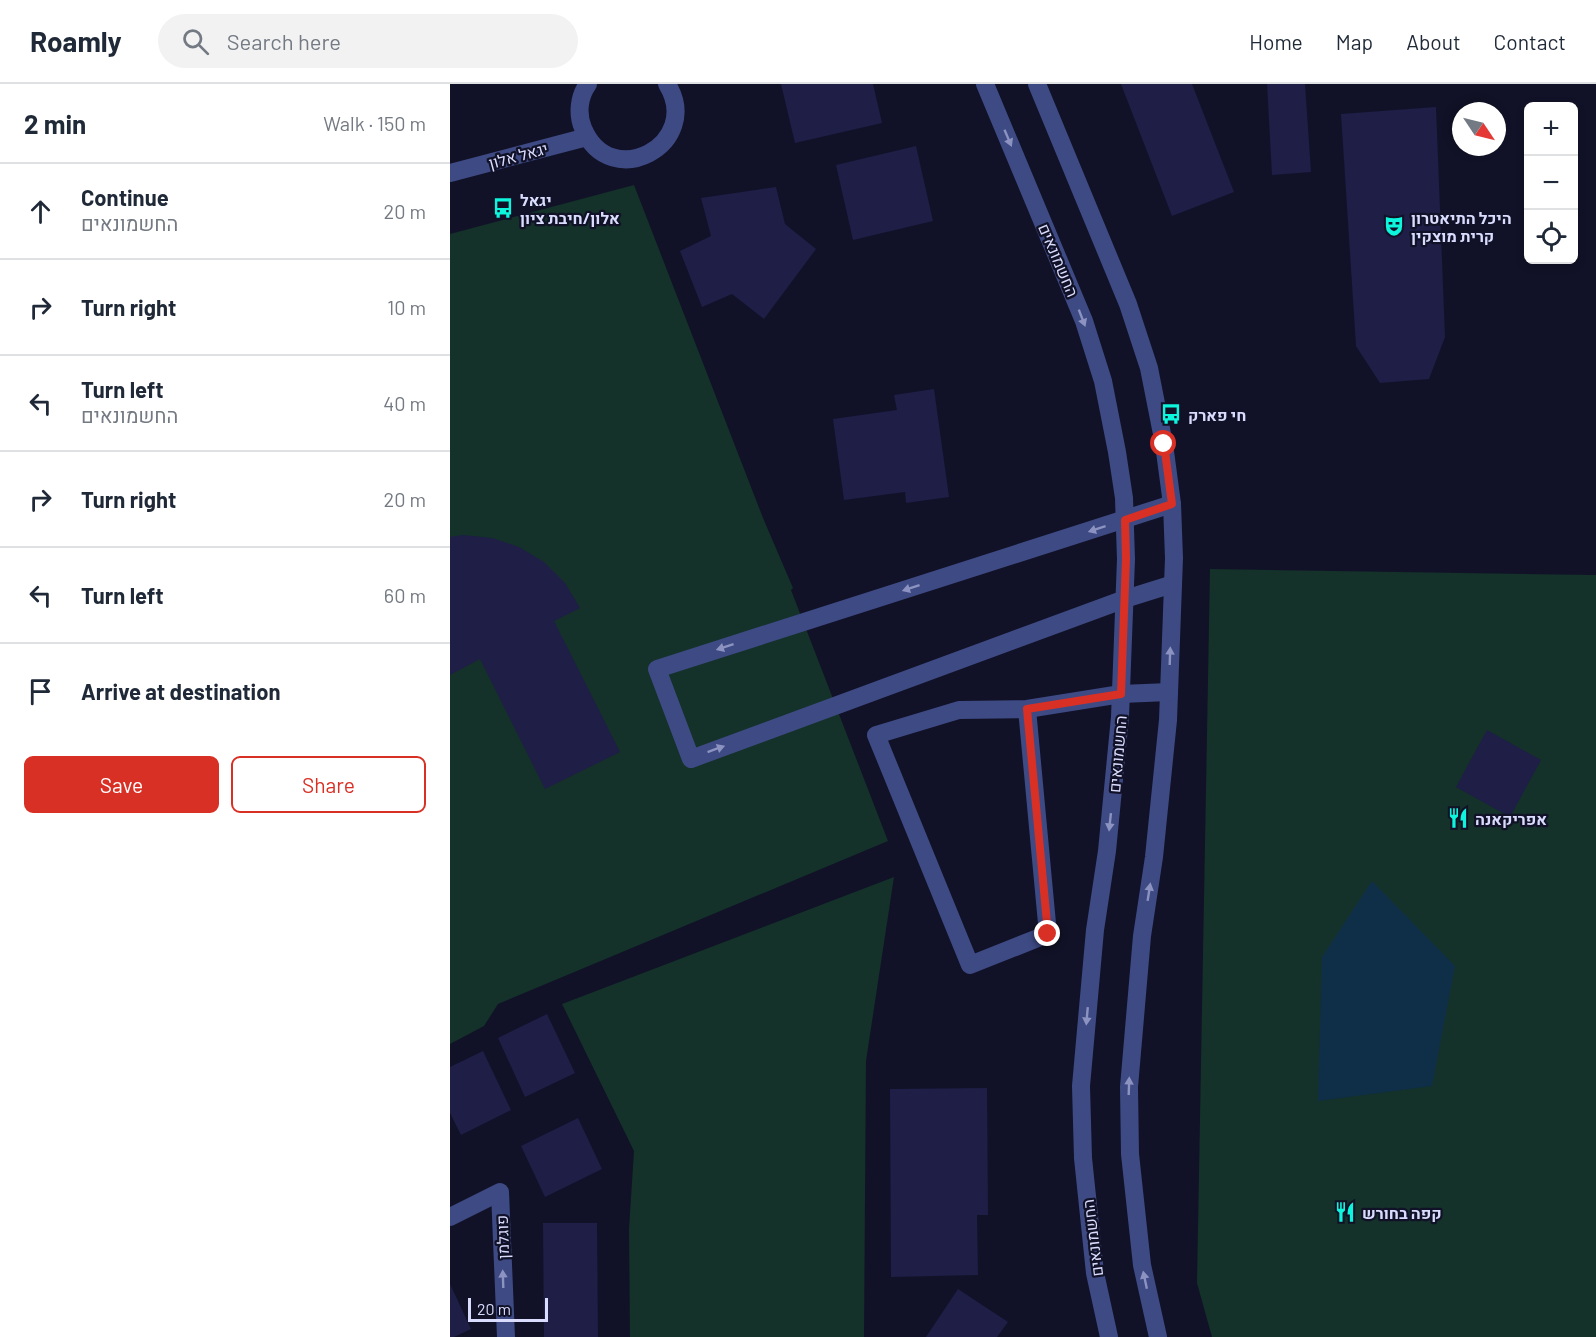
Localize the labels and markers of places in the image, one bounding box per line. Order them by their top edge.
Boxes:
place label: יגאל אלון/חיבת ציון [520,190,620,227]
bus stop icon: יגאל אלון/חיבת ציון [491,196,515,220]
place label: היכל התיאטרון קרית מוצקין [1411,208,1512,245]
theatre icon: היכל התיאטרון קרית מוצקין [1382,214,1406,238]
bus stop icon: חי פארק [1159,402,1183,426]
place label: חי פארק [1188,405,1246,424]
restaurant icon: אפריקאנה [1446,806,1470,830]
place label: אפריקאנה [1475,809,1547,828]
restaurant icon: קפה בחורש [1333,1200,1357,1224]
place label: קפה בחורש [1362,1203,1442,1222]

